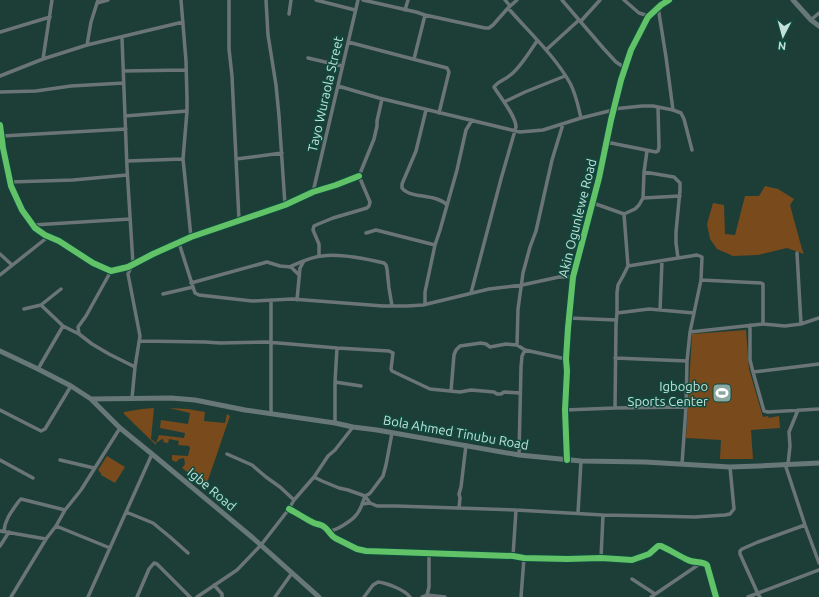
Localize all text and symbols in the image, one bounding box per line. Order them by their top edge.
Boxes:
north arrow [763,16,803,56]
street label: Tayo Wuraola Street [305,35,345,153]
text: N [777,40,787,52]
street label: Akin Ogunlewe Road [555,157,599,279]
place label: Igbogbo Sports Center [628,379,708,408]
sports icon: Igbogbo Sports Center [711,382,733,404]
street label: Bola Ahmed Tinubu Road [382,412,530,452]
street label: Igbe Road [185,465,239,513]

